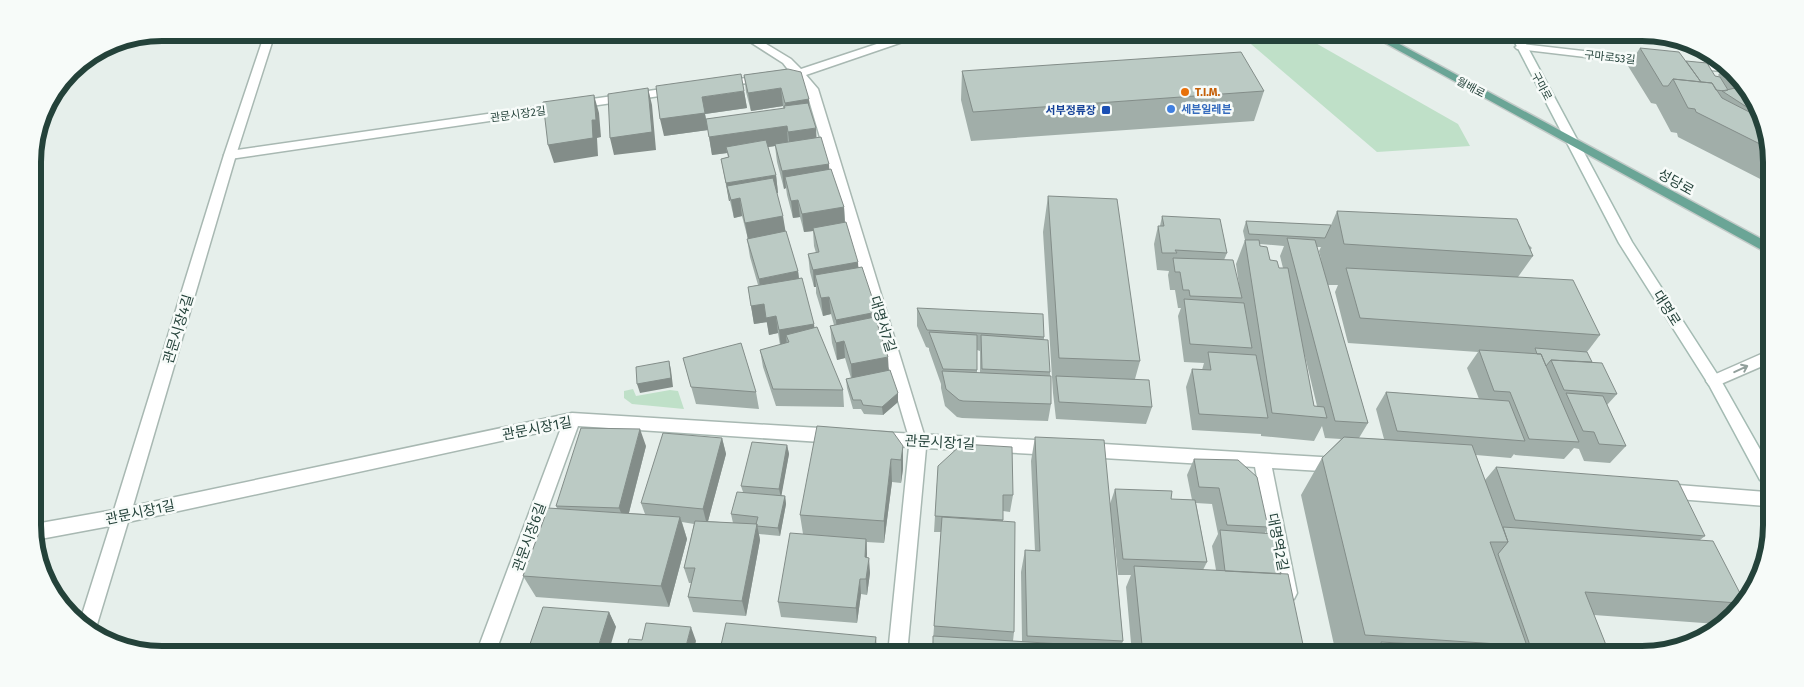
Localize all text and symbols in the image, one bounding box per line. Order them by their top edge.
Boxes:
street label: 구마로53길 [1584,48,1636,67]
street label: 구마로 [1529,70,1554,103]
street label: 월배로 [1454,75,1487,100]
marker: T.I.M. [1179,86,1191,98]
place label: T.I.M. [1195,86,1220,99]
marker: 세븐일레븐 [1165,103,1177,115]
place label: 세븐일레븐 [1181,103,1232,116]
street label: 관문시장2길 [489,104,547,125]
place label: 서부정류장 [1045,104,1096,117]
marker: 서부정류장 [1100,104,1112,116]
street label: 성당로 [1655,166,1697,199]
street label: 대명로 [1649,287,1684,329]
street label: 관문시장4길 [160,292,197,366]
street label: 대명서7길 [866,294,899,354]
one-way arrow [1733,364,1748,373]
street label: 관문시장1길 [501,413,573,444]
street label: 관문시장1길 [904,432,976,453]
street label: 관문시장1길 [104,497,176,528]
street label: 관문시장6길 [509,500,550,574]
street label: 대명역2길 [1264,512,1291,572]

